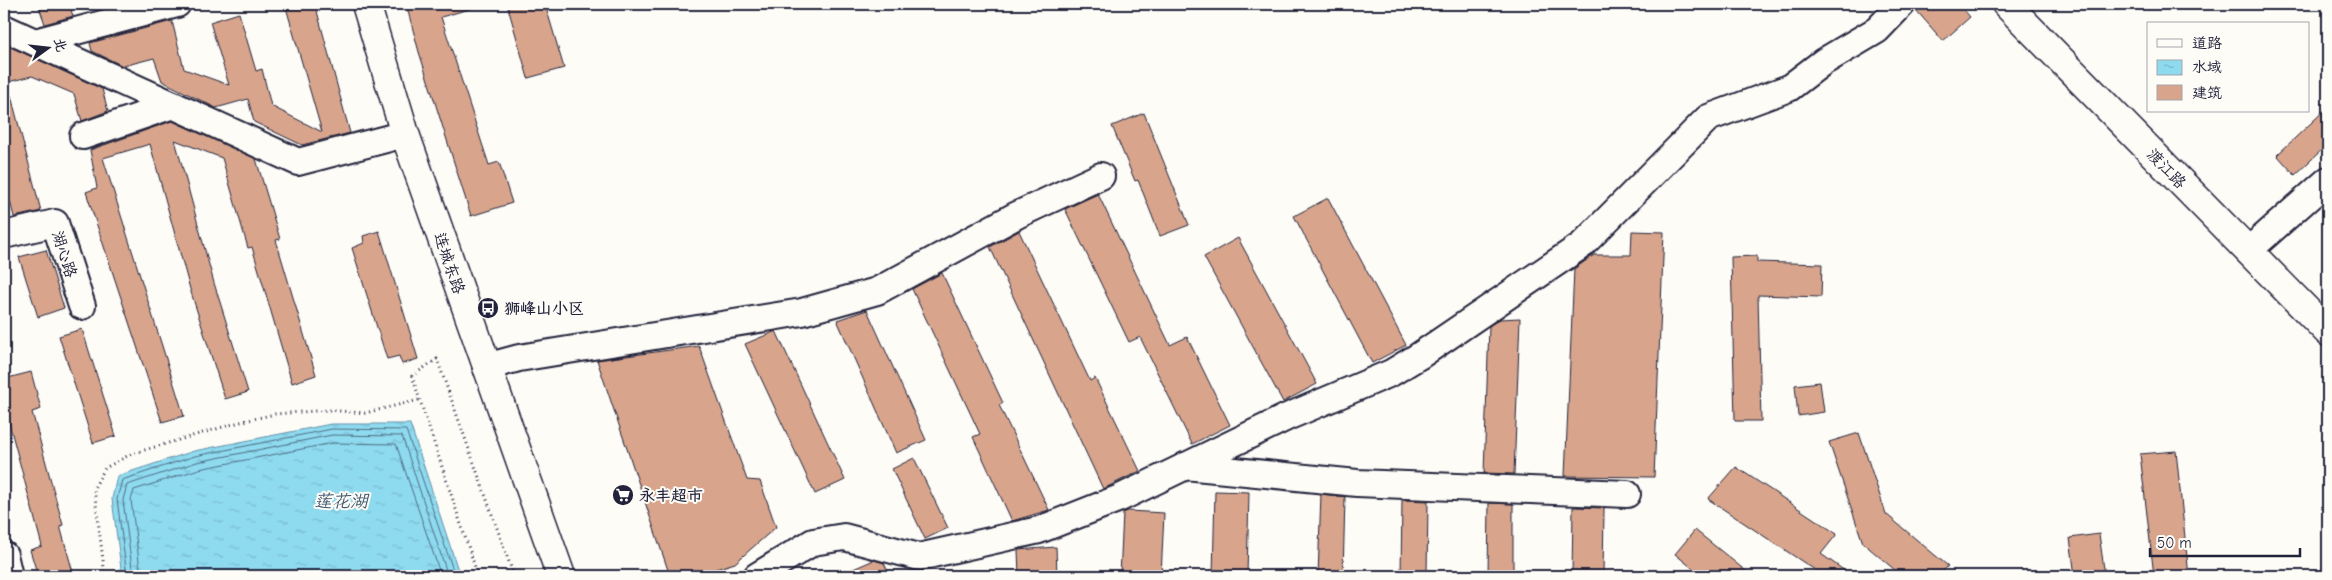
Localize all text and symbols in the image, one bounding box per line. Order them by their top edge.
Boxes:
north arrow [22,22,72,72]
legend [2147,22,2310,112]
text: 道路 [2192,34,2222,52]
text: 北 [50,36,70,54]
text: 水域 [2192,58,2222,76]
text: 建筑 [2192,84,2222,102]
street label: 渡江路 [2143,145,2189,192]
street label: 湖心路 [48,229,80,280]
street label: 连城东路 [430,230,468,297]
bus stop icon: 狮峰山小区 [476,296,500,320]
place label: 狮峰山小区 [504,300,584,318]
supermarket icon: 永丰超市 [611,483,635,507]
place label: 永丰超市 [639,487,703,505]
water label: 莲花湖 [314,491,370,512]
scale bar [2150,525,2300,557]
text: 50 m [2157,534,2192,552]

